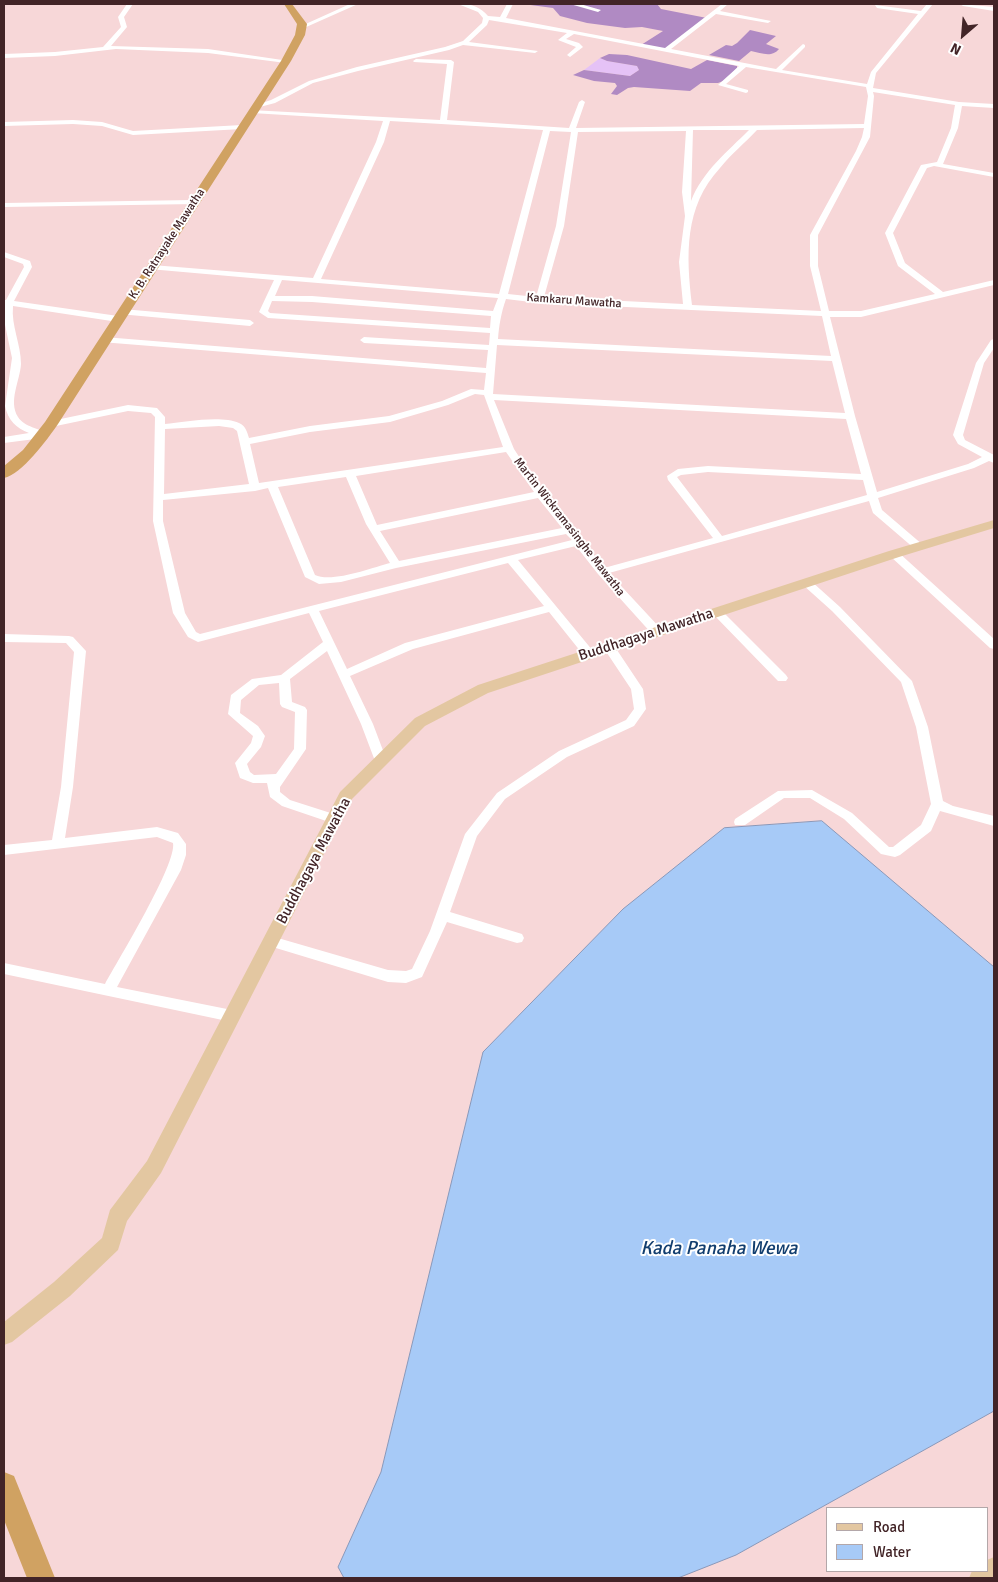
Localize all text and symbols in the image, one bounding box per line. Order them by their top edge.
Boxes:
north arrow [938,10,988,60]
text: N [948,39,964,59]
street label: K. B. Ratnayake Mawatha [126,186,208,302]
street label: Kamkaru Mawatha [526,290,622,312]
street label: Martin Wickramasinghe Mawatha [510,455,628,599]
street label: Buddhagaya Mawatha [576,605,716,665]
street label: Buddhagaya Mawatha [273,795,355,927]
water label: Kada Panaha Wewa [641,1238,797,1260]
legend [826,1507,988,1572]
text: Road [873,1518,905,1536]
text: Water [873,1543,911,1561]

